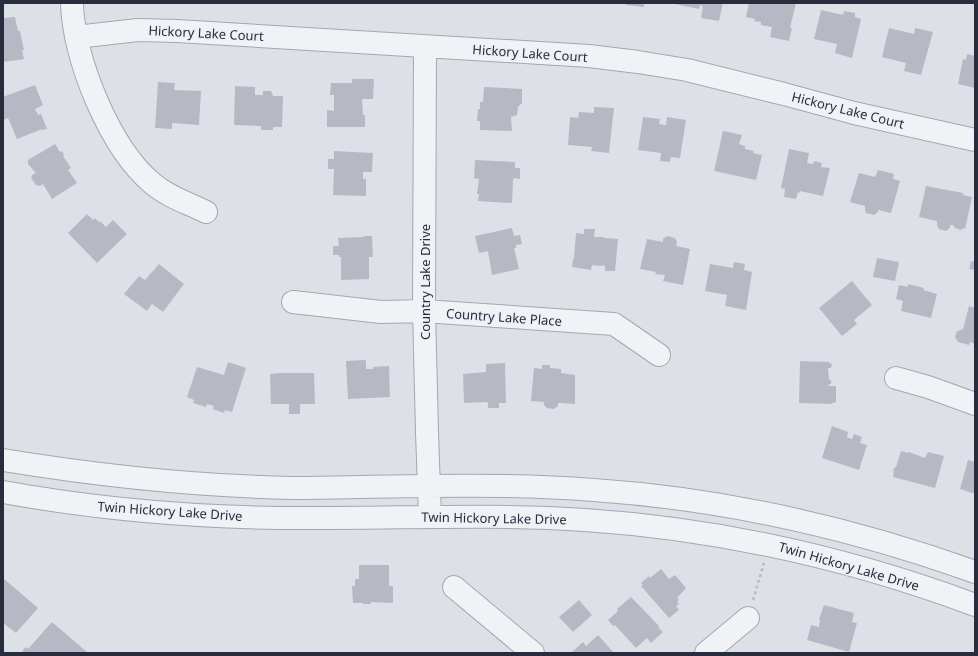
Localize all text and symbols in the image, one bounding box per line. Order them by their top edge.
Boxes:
street label: Hickory Lake Court [148,21,264,45]
street label: Hickory Lake Court [472,40,588,66]
street label: Hickory Lake Court [790,87,906,133]
street label: Country Lake Drive [416,224,434,340]
street label: Country Lake Place [445,304,563,330]
street label: Twin Hickory Lake Drive [97,497,243,525]
street label: Twin Hickory Lake Drive [421,508,567,528]
street label: Twin Hickory Lake Drive [777,537,921,595]

